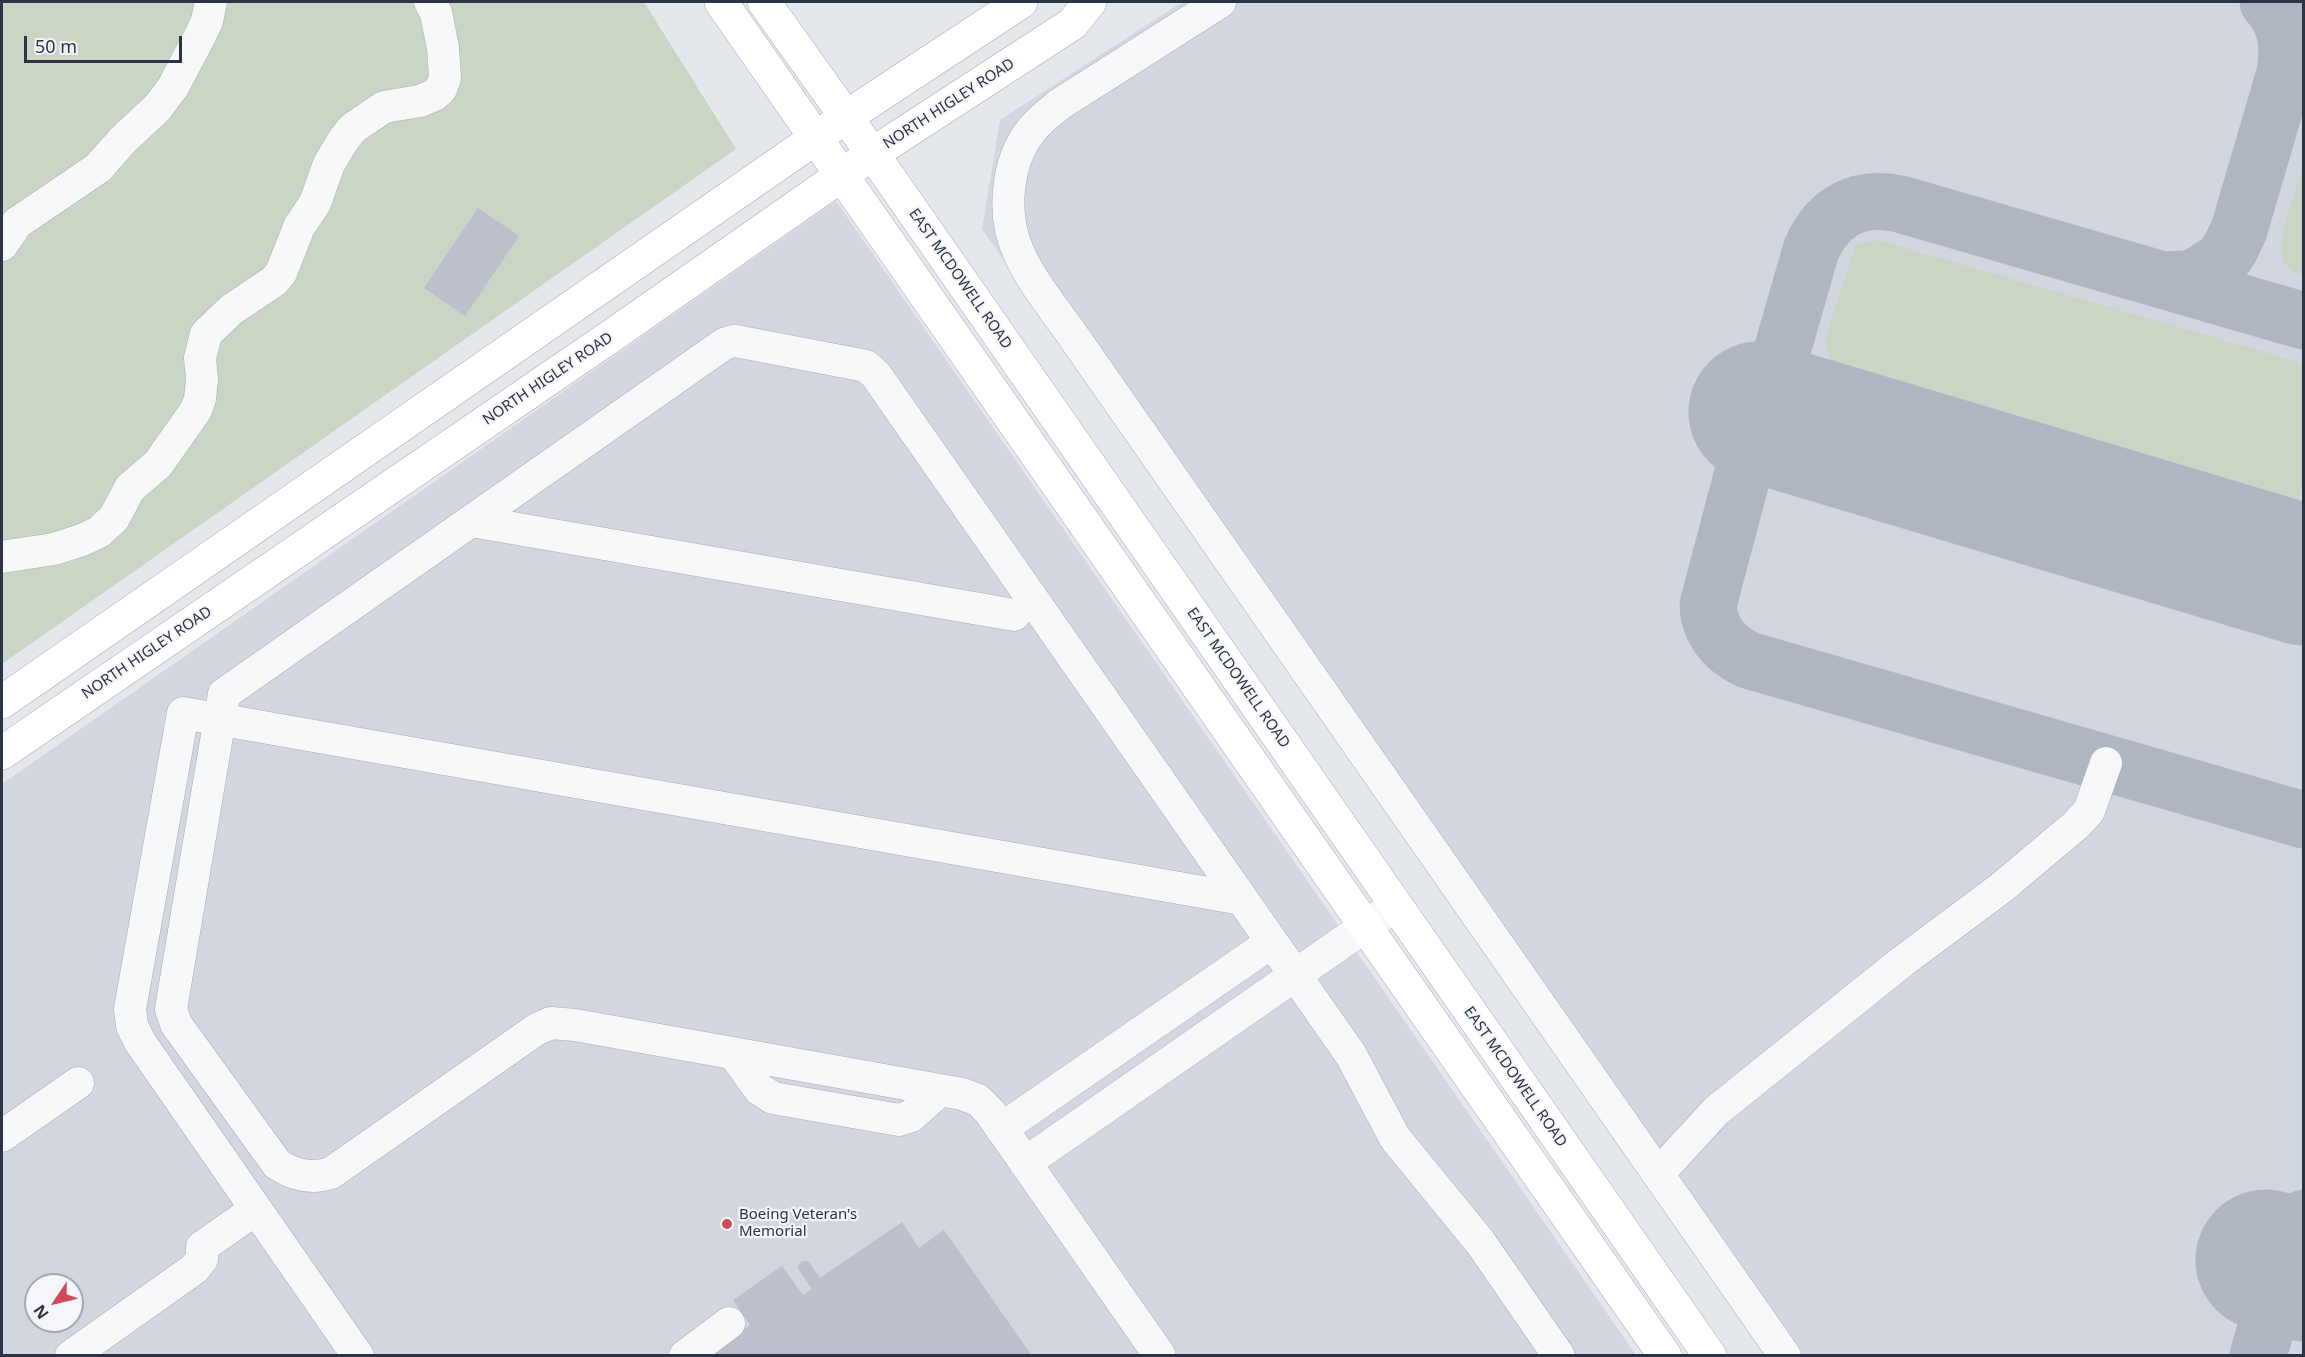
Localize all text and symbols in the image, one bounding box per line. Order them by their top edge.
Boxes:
scale bar [27,24,184,62]
text: 50 m [35,34,77,58]
street label: NORTH HIGLEY ROAD [880,55,1018,153]
street label: EAST MCDOWELL ROAD [905,205,1015,353]
street label: NORTH HIGLEY ROAD [480,329,616,429]
street label: NORTH HIGLEY ROAD [79,603,215,703]
street label: EAST MCDOWELL ROAD [1183,604,1293,752]
street label: EAST MCDOWELL ROAD [1460,1003,1570,1151]
place label: Boeing Veteran's Memorial [739,1206,857,1241]
marker: Boeing Veteran's Memorial [720,1217,734,1231]
north arrow [24,1273,84,1333]
text: N [28,1301,54,1324]

